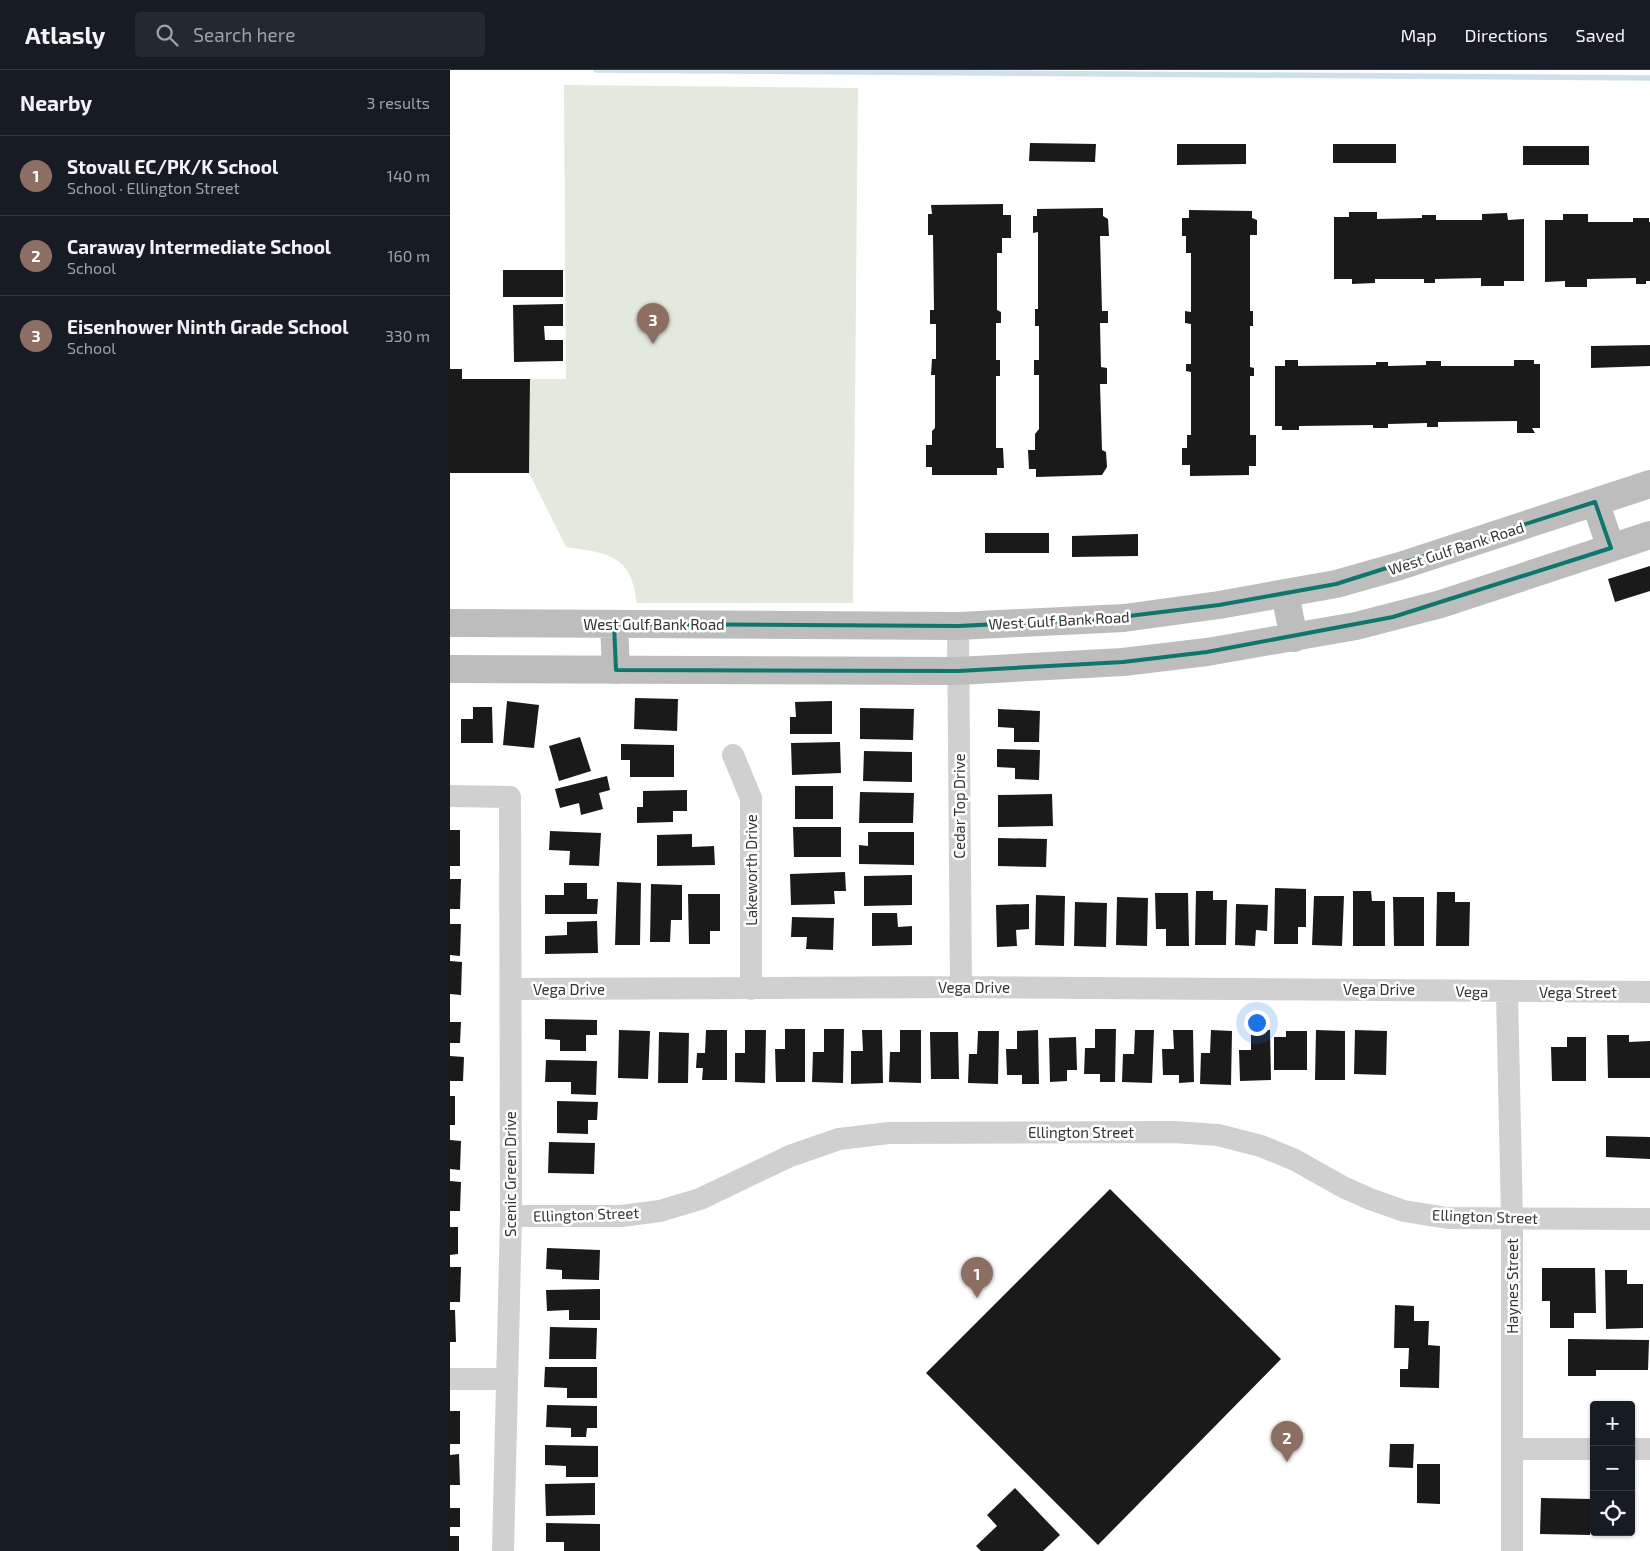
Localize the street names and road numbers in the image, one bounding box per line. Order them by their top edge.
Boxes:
street label: West Gulf Bank Road [1386,518,1526,578]
street label: West Gulf Bank Road [988,607,1130,633]
street label: West Gulf Bank Road [583,615,725,633]
street label: Cedar Top Drive [950,753,968,859]
street label: Lakeworth Drive [742,814,760,926]
street label: Vega Drive [938,978,1010,996]
street label: Vega Drive [533,980,605,998]
street label: Vega Drive [1343,980,1415,998]
street label: Vega [1455,981,1489,1001]
street label: Vega Street [1539,983,1617,1001]
street label: Scenic Green Drive [501,1111,519,1237]
street label: Ellington Street [1028,1123,1134,1141]
street label: Ellington Street [533,1203,640,1225]
street label: Ellington Street [1432,1205,1539,1227]
street label: Haynes Street [1503,1238,1521,1334]

